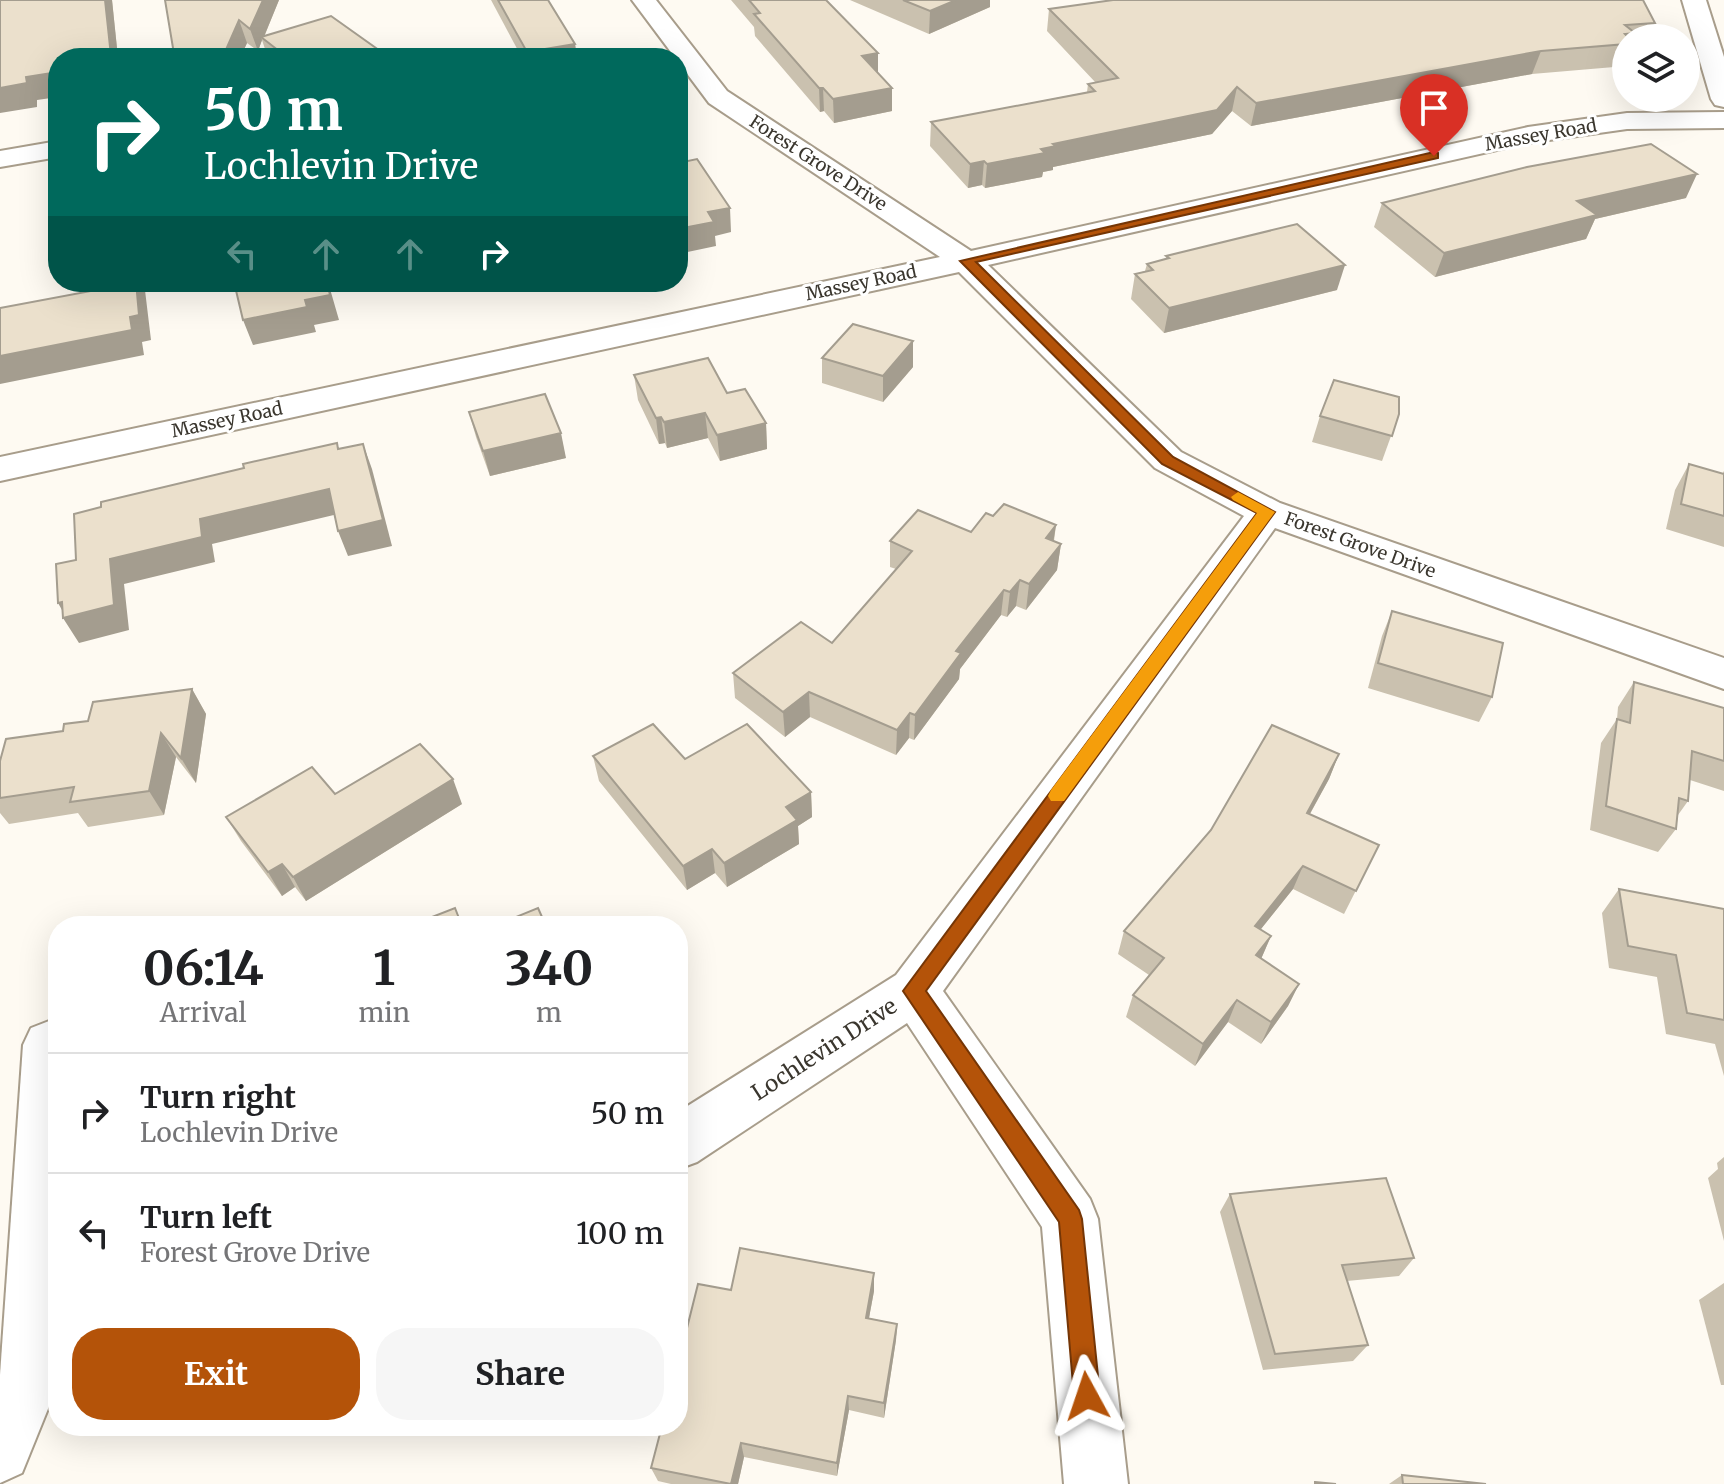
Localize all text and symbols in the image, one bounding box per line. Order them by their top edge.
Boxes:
map controls [1612,24,1700,112]
button: layers [1612,24,1700,112]
pin [1400,74,1468,156]
text: 50 m [204,75,343,145]
icon: right [72,80,176,184]
icon: arrive [1412,86,1456,130]
street label: Forest Grove Drive [745,110,891,216]
street label: Massey Road [1483,113,1599,156]
text: Lochlevin Drive [204,144,478,189]
icon: left [220,232,264,276]
icon: ahead [304,232,348,276]
icon: ahead [388,232,432,276]
icon: right [472,232,516,276]
street label: Massey Road [803,259,919,306]
street label: Massey Road [169,396,285,443]
street label: Forest Grove Drive [1281,506,1439,583]
text: 06:14 [143,938,264,998]
text: 1 [373,938,395,998]
text: 340 [505,938,593,998]
street label: Lochlevin Drive [746,992,902,1106]
text: Arrival [160,996,247,1029]
text: min [358,996,410,1029]
text: m [536,996,562,1029]
text: Turn right [140,1078,296,1116]
icon: right [72,1091,116,1135]
text: 50 m [591,1094,664,1132]
text: Lochlevin Drive [140,1116,338,1149]
text: Turn left [140,1198,272,1236]
icon: left [72,1211,116,1255]
text: 100 m [576,1214,664,1252]
text: Forest Grove Drive [140,1236,370,1269]
button: Exit [72,1328,360,1420]
button: Share [376,1328,664,1420]
position arrow [1045,1354,1129,1438]

